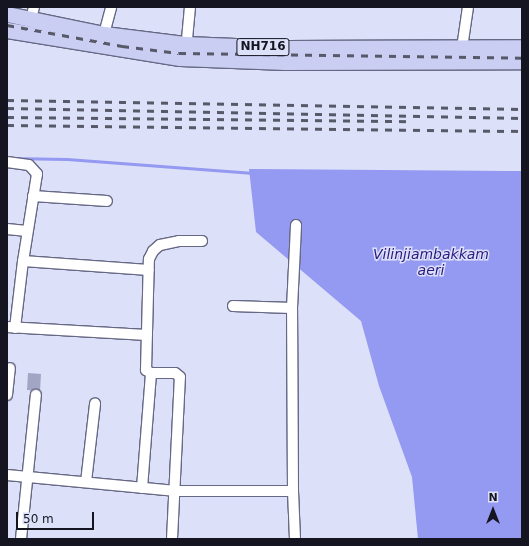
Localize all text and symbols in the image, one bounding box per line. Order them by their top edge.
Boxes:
road number: NH716 [236,37,290,57]
water label: Vilinjiambakkam aeri [373,246,489,278]
north arrow [473,490,513,530]
text: N [488,491,498,504]
scale bar [18,504,96,530]
text: 50 m [23,512,54,526]

